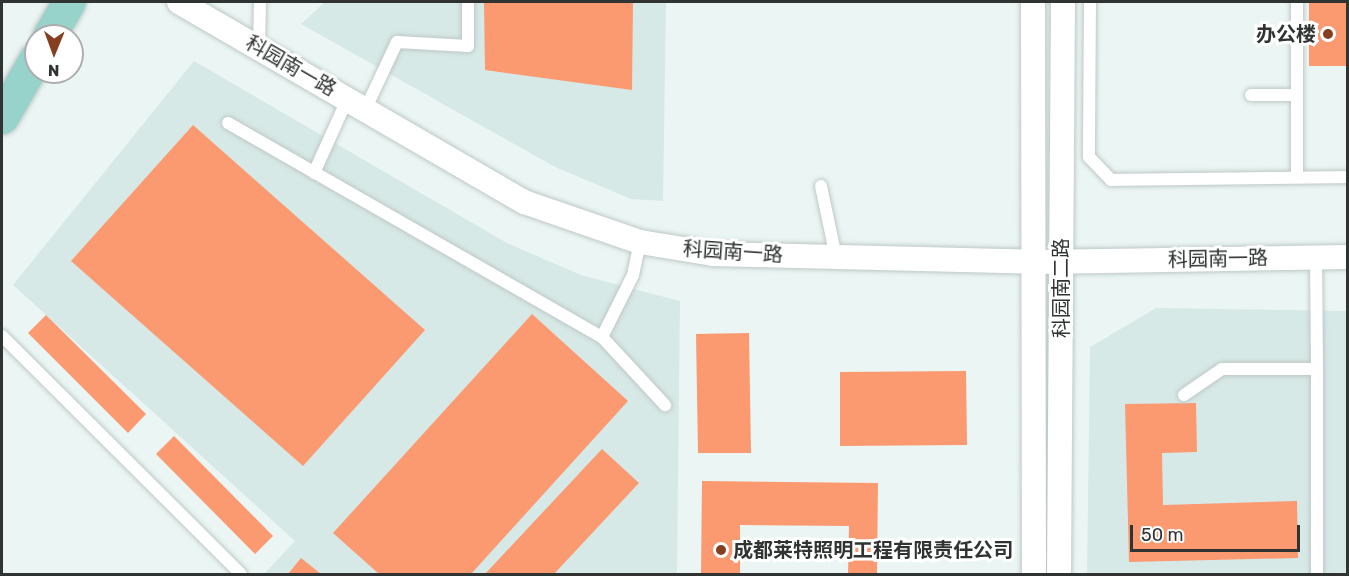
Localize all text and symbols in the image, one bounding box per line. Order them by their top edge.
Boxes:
place label: 办公楼 [1256,22,1316,46]
north arrow [24,24,84,84]
marker: 办公楼 [1321,27,1335,41]
street label: 科园南一路 [242,31,340,101]
text: N [48,61,60,80]
street label: 科园南一路 [682,237,784,267]
street label: 科园南二路 [1049,238,1073,338]
street label: 科园南一路 [1168,246,1268,272]
scale bar [1133,513,1302,551]
text: 50 m [1141,524,1184,546]
place label: 成都莱特照明工程有限责任公司 [733,538,1013,562]
marker: 成都莱特照明工程有限责任公司 [714,543,728,557]

